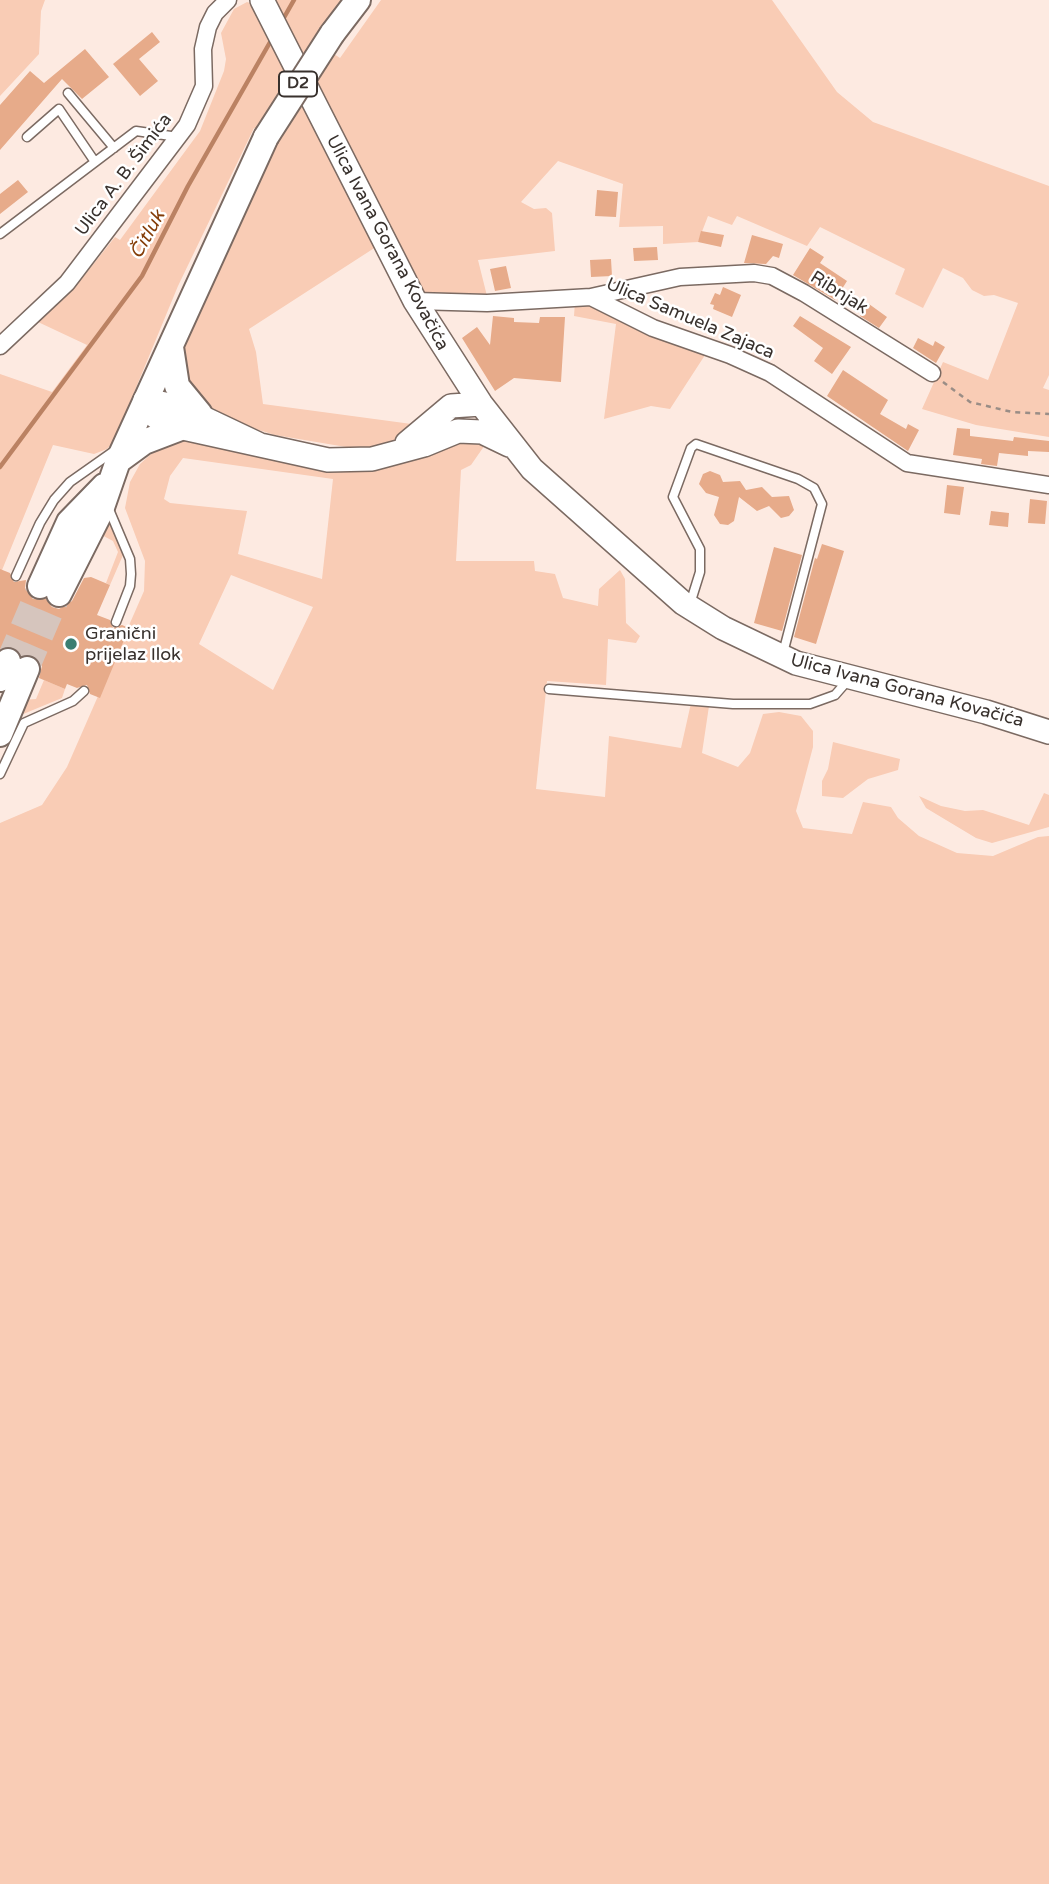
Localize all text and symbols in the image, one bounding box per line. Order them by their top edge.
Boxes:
road number: D2 [279,72,317,96]
street label: Ulica A. B. Šimića [71,110,177,240]
street label: Ulica Ivana Gorana Kovačića [321,132,453,354]
water label: Čitluk [125,207,171,263]
street label: Ribnjak [806,267,872,319]
street label: Ulica Samuela Zajaca [603,274,777,364]
place label: Granični prijelaz Ilok [85,623,181,666]
marker: Granični prijelaz Ilok [63,636,79,652]
street label: Ulica Ivana Gorana Kovačića [788,649,1026,733]

